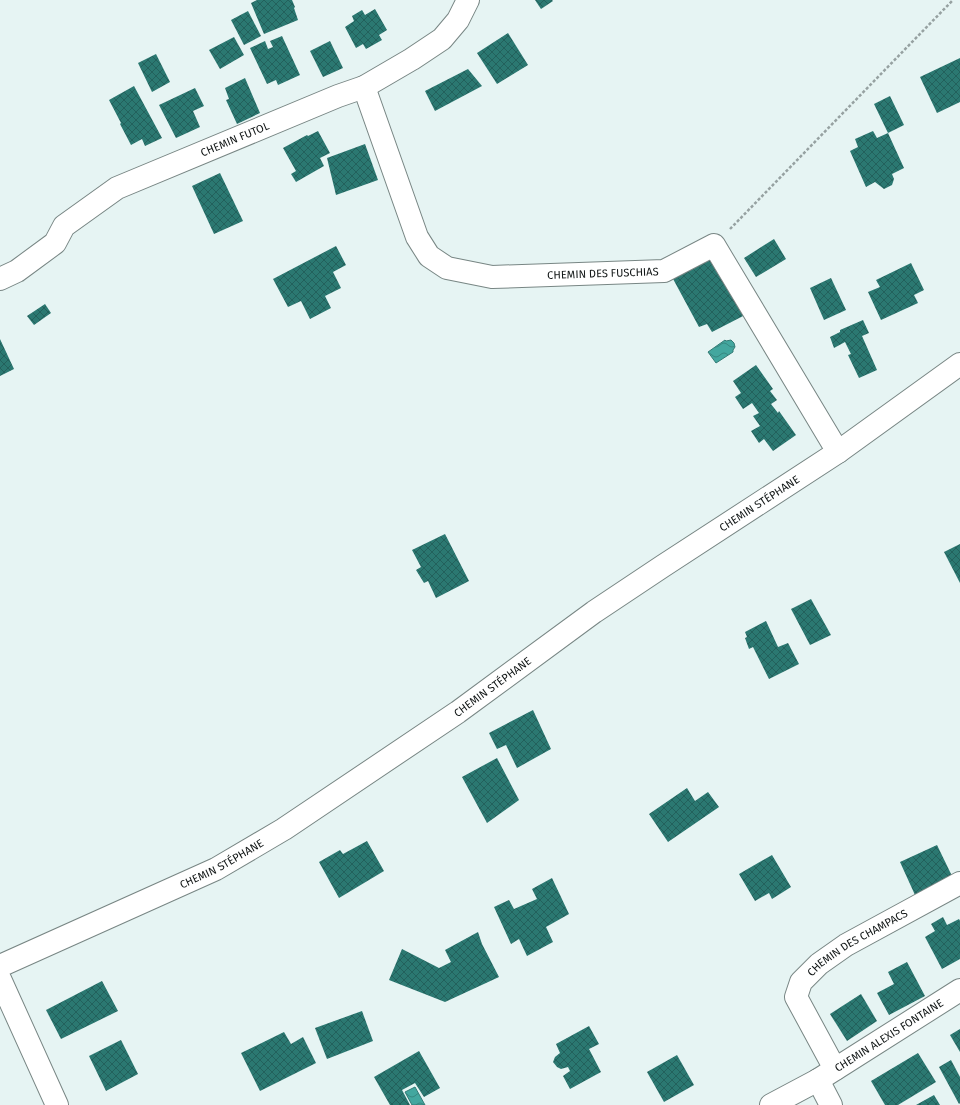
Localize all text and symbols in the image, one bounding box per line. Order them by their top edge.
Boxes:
street label: CHEMIN FUTOL [199,119,272,159]
street label: CHEMIN DES FUSCHIAS [547,265,659,282]
street label: CHEMIN STÉPHANE [717,473,802,534]
street label: CHEMIN STÉPHANE [452,654,534,720]
street label: CHEMIN STÉPHANE [178,837,266,891]
street label: CHEMIN DES CHAMPACS [805,907,910,979]
street label: CHEMIN ALEXIS FONTAINE [832,996,946,1075]

